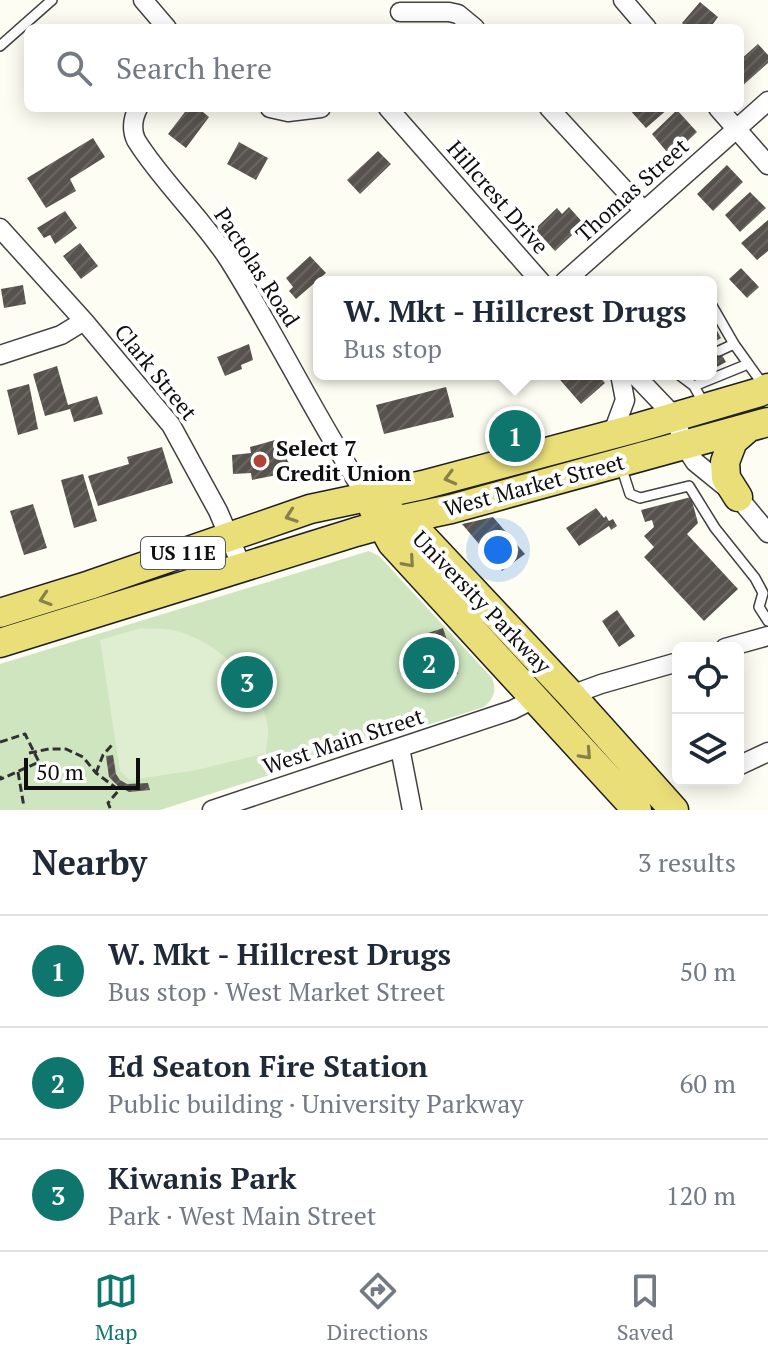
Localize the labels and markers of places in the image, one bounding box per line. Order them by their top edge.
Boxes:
pin: 1 [489,406,541,466]
place label: Select 7 Credit Union [276,433,411,487]
marker: Select 7 Credit Union [251,452,269,470]
pin: 2 [403,633,455,693]
pin: 3 [221,652,273,712]

